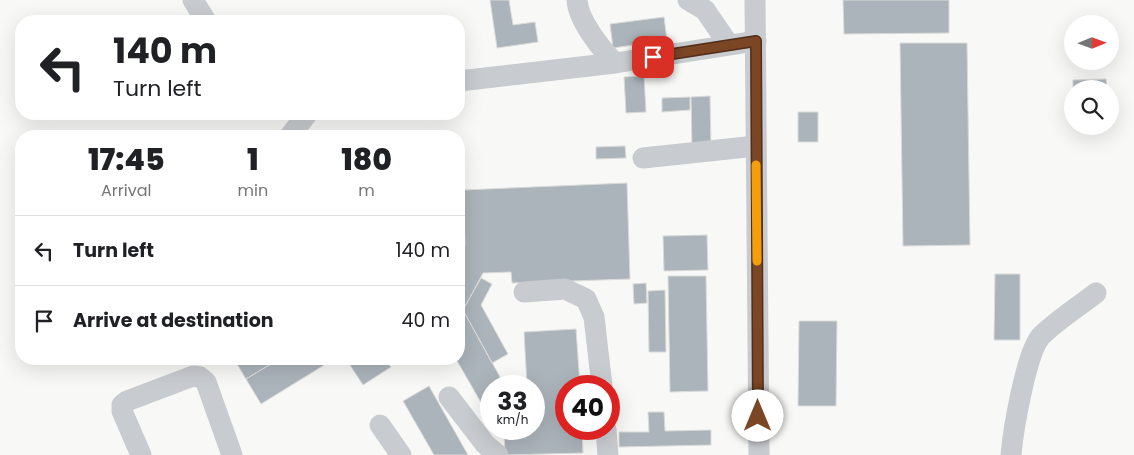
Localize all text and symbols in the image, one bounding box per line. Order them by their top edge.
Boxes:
north arrow [1064,15,1119,70]
map controls [1064,15,1119,135]
text: 140 m [113,26,217,75]
icon: left [30,35,95,100]
pin [632,36,674,78]
icon: arrive [639,43,667,71]
text: Turn left [113,73,201,104]
button: search [1064,80,1119,135]
text: 17:45 [88,138,165,181]
text: 1 [247,138,259,181]
text: 180 [341,138,392,181]
text: Arrival [101,179,151,202]
text: min [238,179,268,202]
text: m [358,179,375,202]
icon: left [30,237,58,265]
text: Turn left [73,237,154,264]
text: 140 m [395,237,450,264]
icon: arrive [30,307,58,335]
text: Arrive at destination [73,307,274,334]
text: 40 m [401,307,450,334]
speed limit sign: 40 [555,375,620,440]
text: 33 [497,384,528,419]
position arrow [731,389,783,441]
text: km/h [497,411,528,428]

